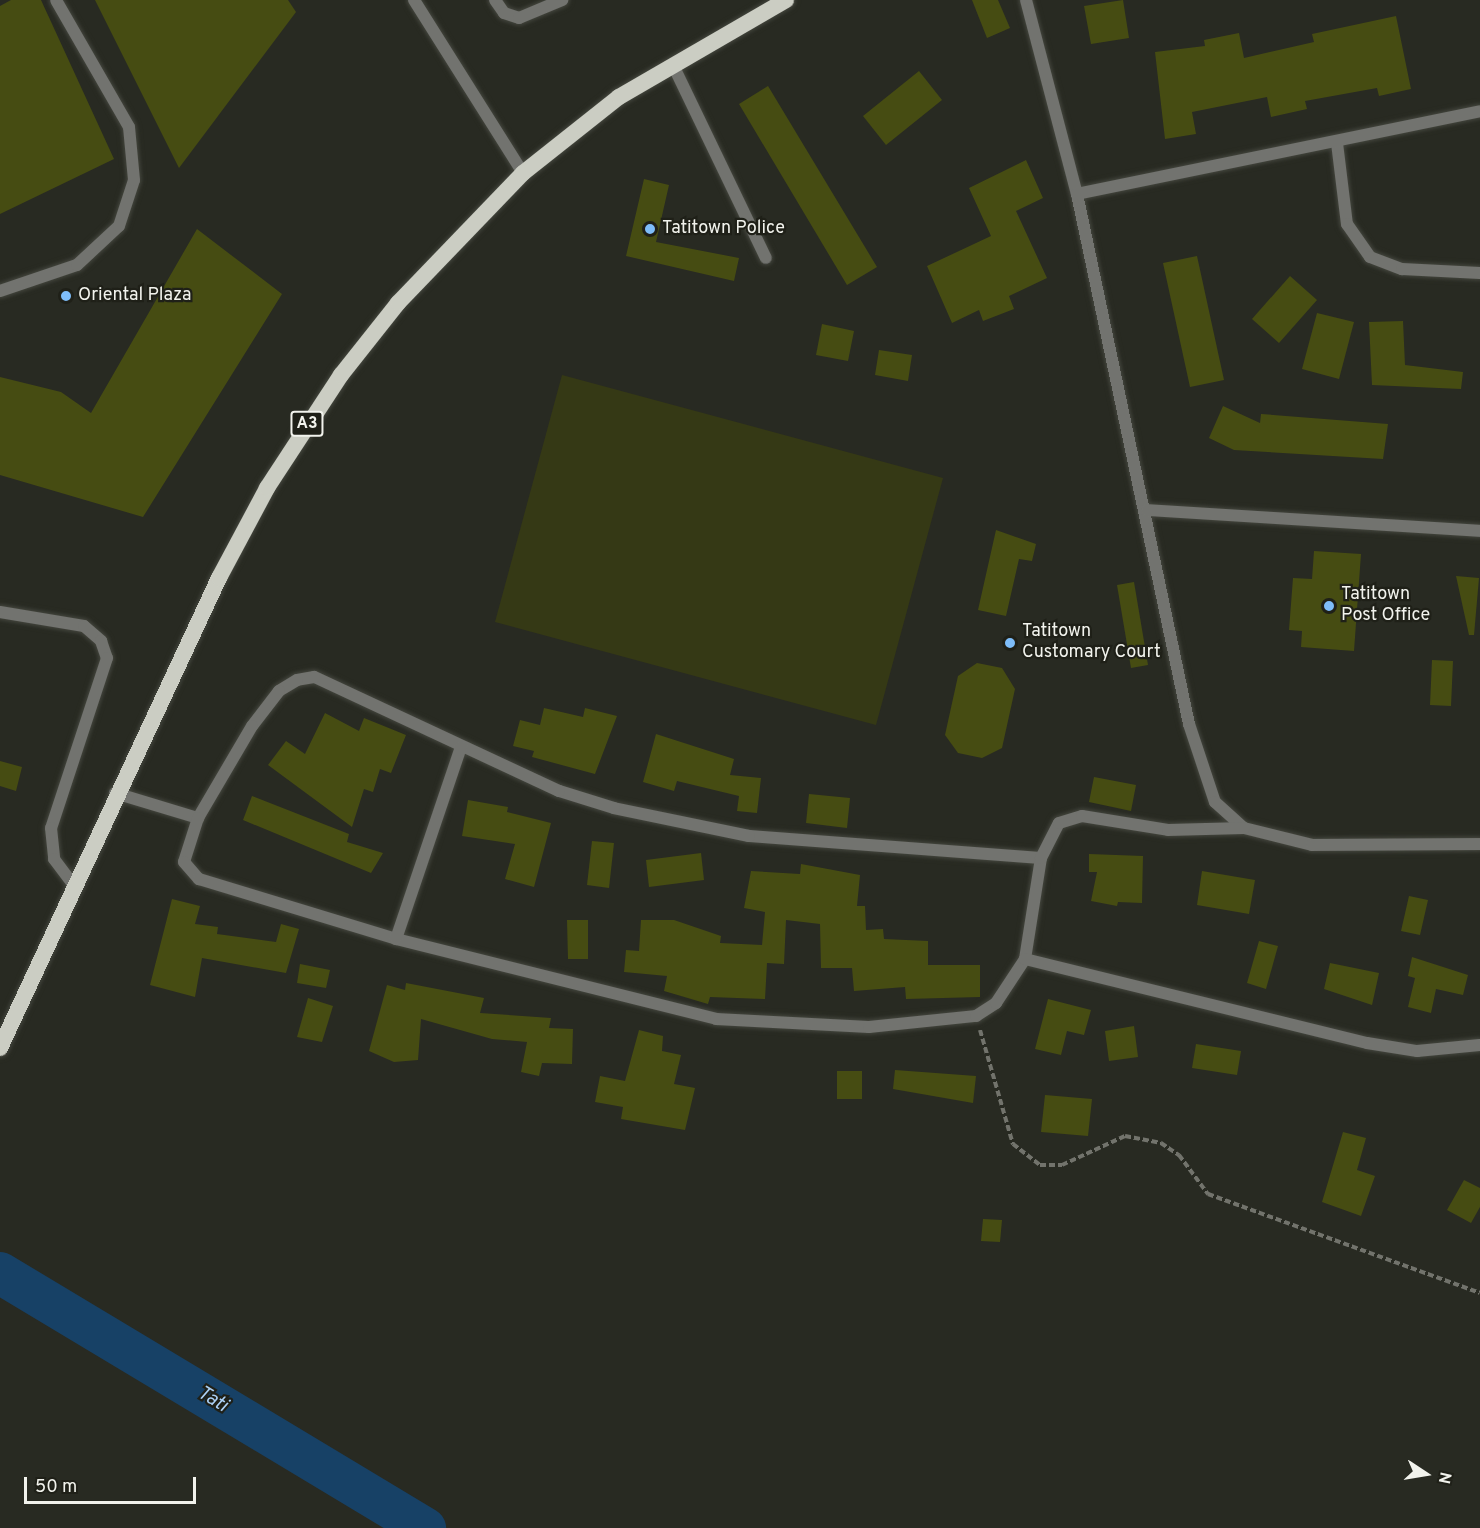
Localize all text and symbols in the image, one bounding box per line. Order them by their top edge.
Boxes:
place label: Tatitown Police [662,218,785,240]
marker: Tatitown Police [643,222,657,236]
place label: Oriental Plaza [78,285,192,307]
marker: Oriental Plaza [59,289,73,303]
road number: A3 [289,411,325,437]
place label: Tatitown Post Office [1341,585,1430,628]
marker: Tatitown Post Office [1322,599,1336,613]
place label: Tatitown Customary Court [1022,622,1161,664]
marker: Tatitown Customary Court [1003,636,1017,650]
water label: Tati [192,1382,232,1418]
north arrow [1396,1444,1456,1504]
scale bar [27,1465,200,1503]
text: N [1433,1470,1455,1485]
text: 50 m [35,1476,77,1499]

